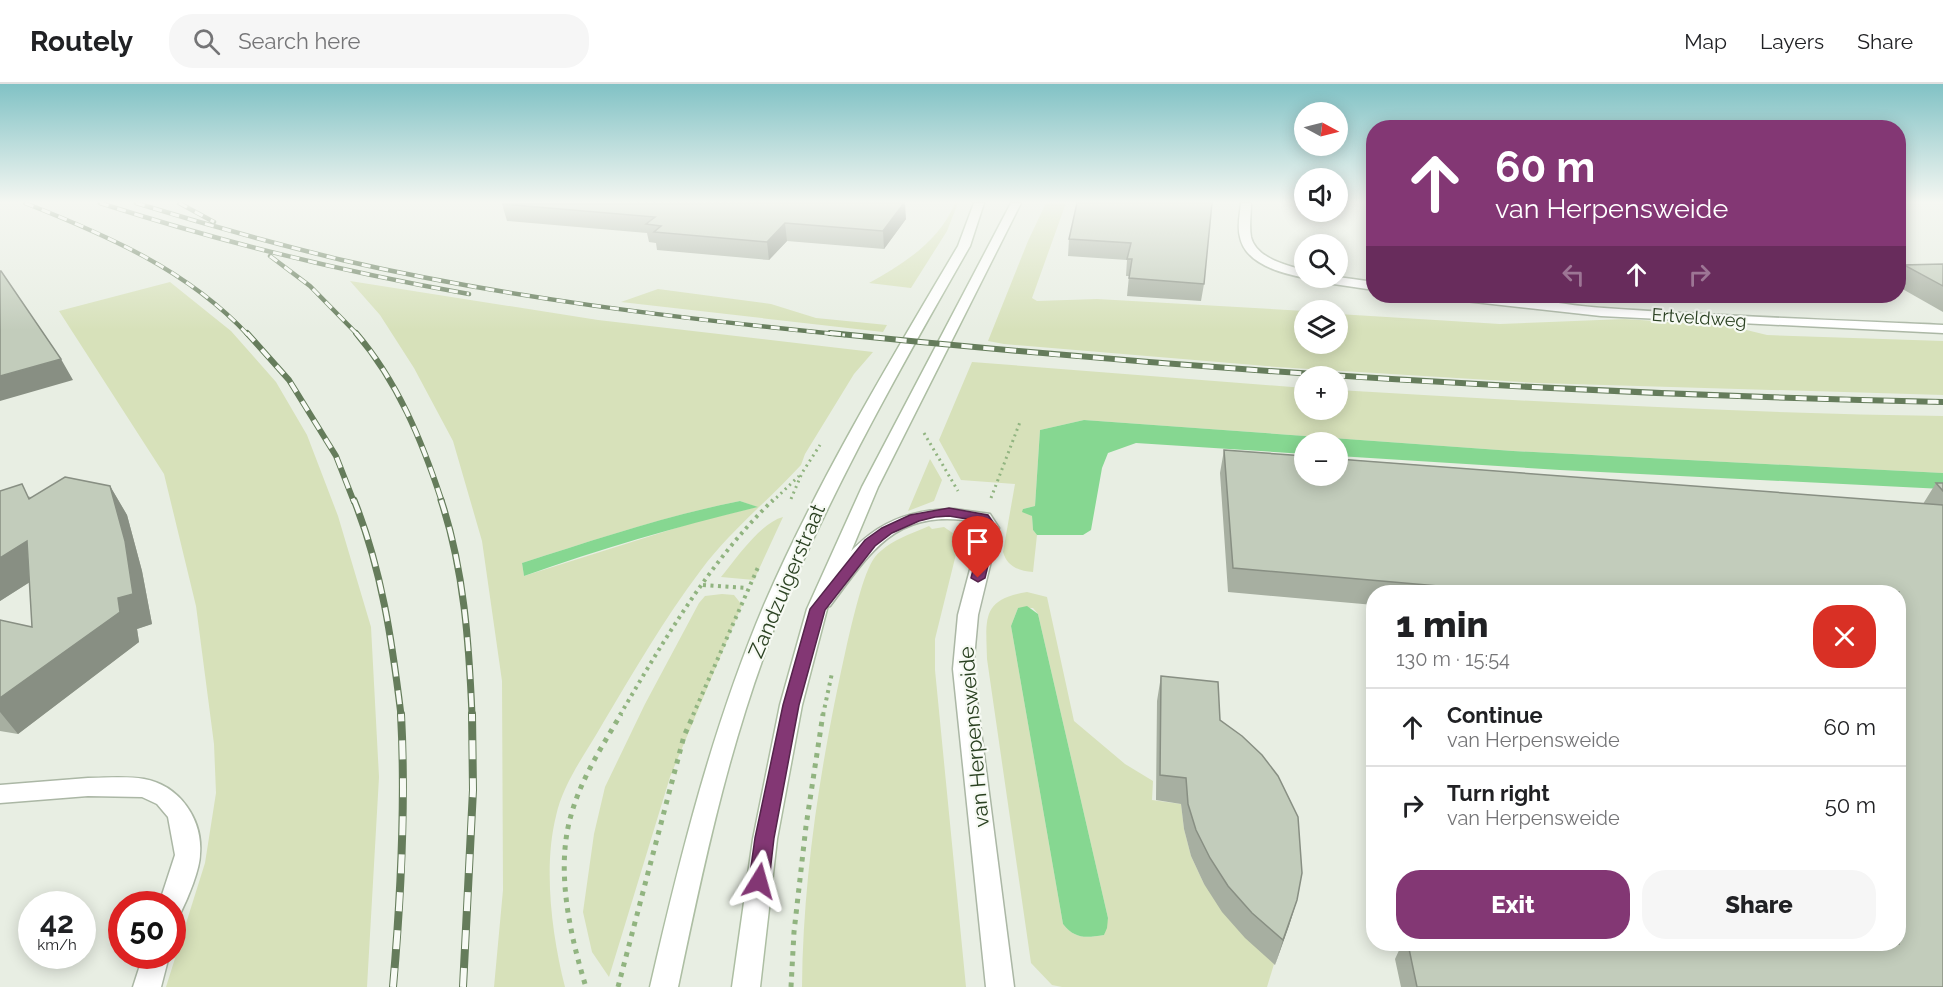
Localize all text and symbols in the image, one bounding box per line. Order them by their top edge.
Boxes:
search box [169,14,589,68]
text: Routely [30,25,133,58]
icon: search [190,25,223,58]
text: Search here [238,28,360,54]
text: Map [1684,29,1727,54]
text: Layers [1760,29,1824,54]
text: Share [1857,29,1913,54]
north arrow [1294,102,1348,156]
map controls [1294,102,1348,486]
text: 60 m [1495,143,1595,192]
icon: ahead [1396,144,1474,222]
button: sound [1294,168,1348,222]
text: van Herpensweide [1495,193,1728,224]
button: search [1294,234,1348,288]
icon: left [1557,258,1590,291]
icon: ahead [1620,258,1653,291]
icon: right [1683,258,1716,291]
button: layers [1294,300,1348,354]
street label: Ertveldweg [1651,304,1747,331]
button: + [1294,366,1348,420]
button: − [1294,432,1348,486]
street label: Zandzuigerstraat [743,500,830,661]
pin [952,516,1003,578]
icon: arrive [961,525,994,558]
text: 1 min [1396,603,1488,645]
button: close [1813,605,1876,668]
street label: van Herpensweide [953,646,994,829]
text: 130 m · 15:54 [1396,647,1510,671]
text: Continue [1447,702,1543,728]
icon: ahead [1396,711,1429,744]
text: 60 m [1823,714,1876,740]
text: van Herpensweide [1447,728,1620,752]
text: Turn right [1447,780,1550,806]
icon: right [1396,789,1429,822]
text: 50 m [1825,792,1876,818]
text: van Herpensweide [1447,806,1620,830]
position arrow [727,849,791,913]
button: Exit [1396,870,1630,939]
button: Share [1642,870,1876,939]
speed limit sign: 50 [108,891,186,969]
text: 42 [40,905,74,940]
text: km/h [37,936,77,954]

